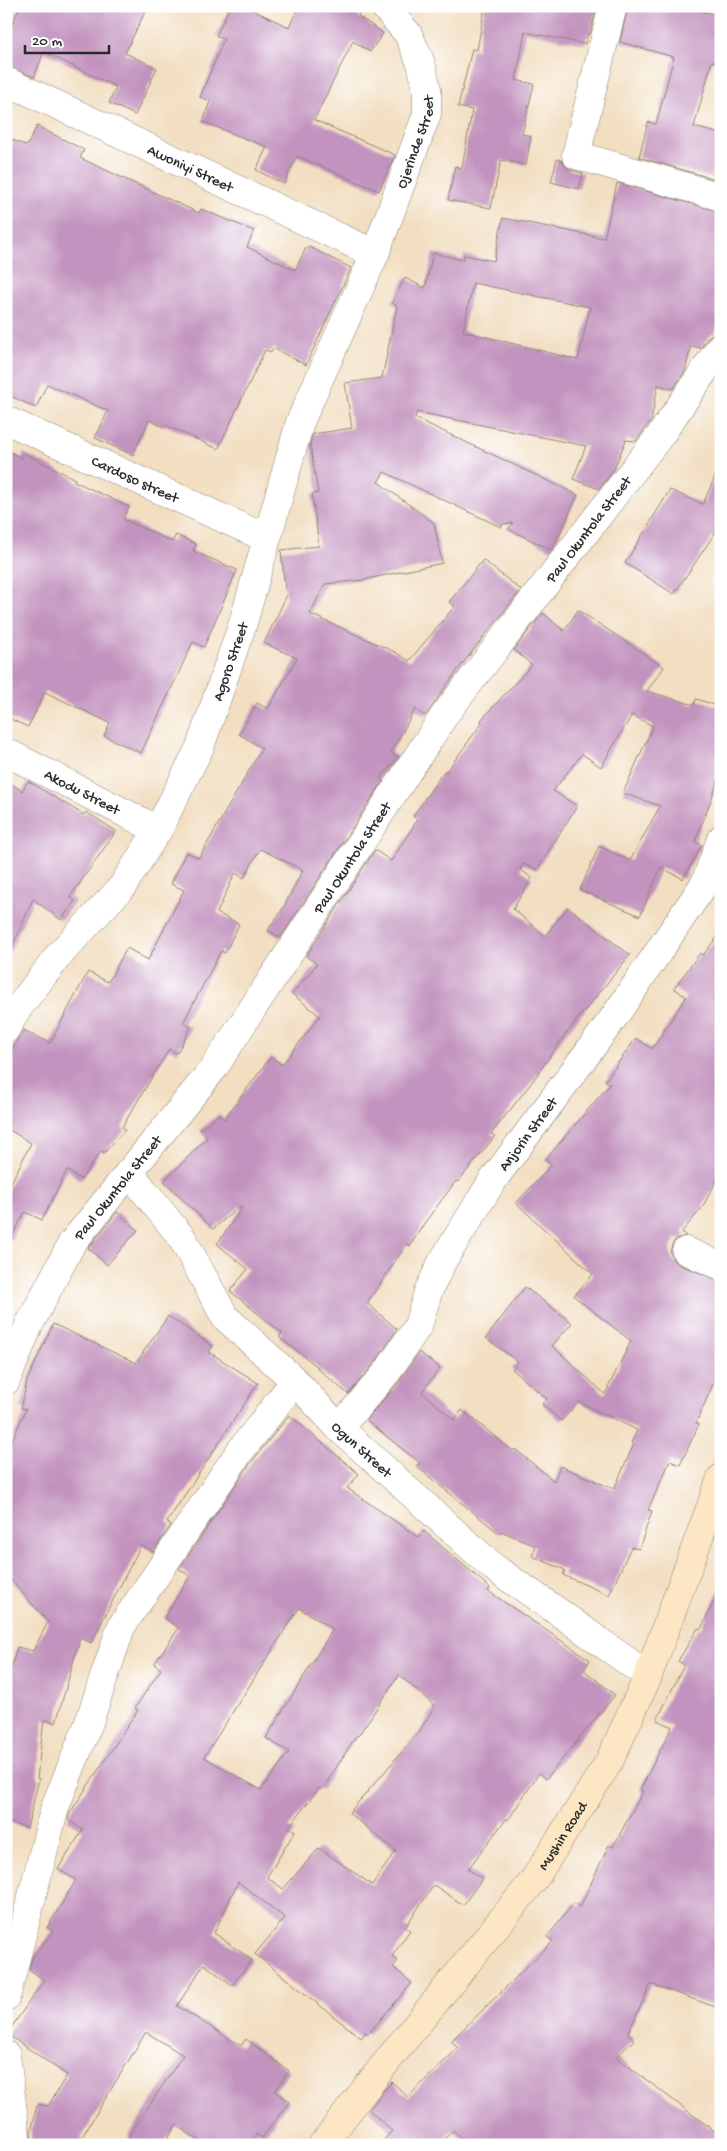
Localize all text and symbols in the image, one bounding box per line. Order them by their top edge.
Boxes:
scale bar [25,22,109,54]
text: 20 m [32,33,62,51]
street label: Ojerinde Street [393,93,438,191]
street label: Awoniyi Street [144,142,237,198]
street label: Cardoso street [88,453,183,509]
street label: Paul Okuntola Street [542,472,637,588]
street label: Agoro Street [210,619,254,704]
street label: Akodu Street [41,766,124,821]
street label: Paul Okuntola Street [310,798,397,918]
street label: Anjorin Street [496,1093,563,1175]
street label: Paul Okuntola Street [70,1131,168,1245]
street label: Ogun Street [327,1418,396,1484]
street label: Mushin Road [535,1798,593,1874]

